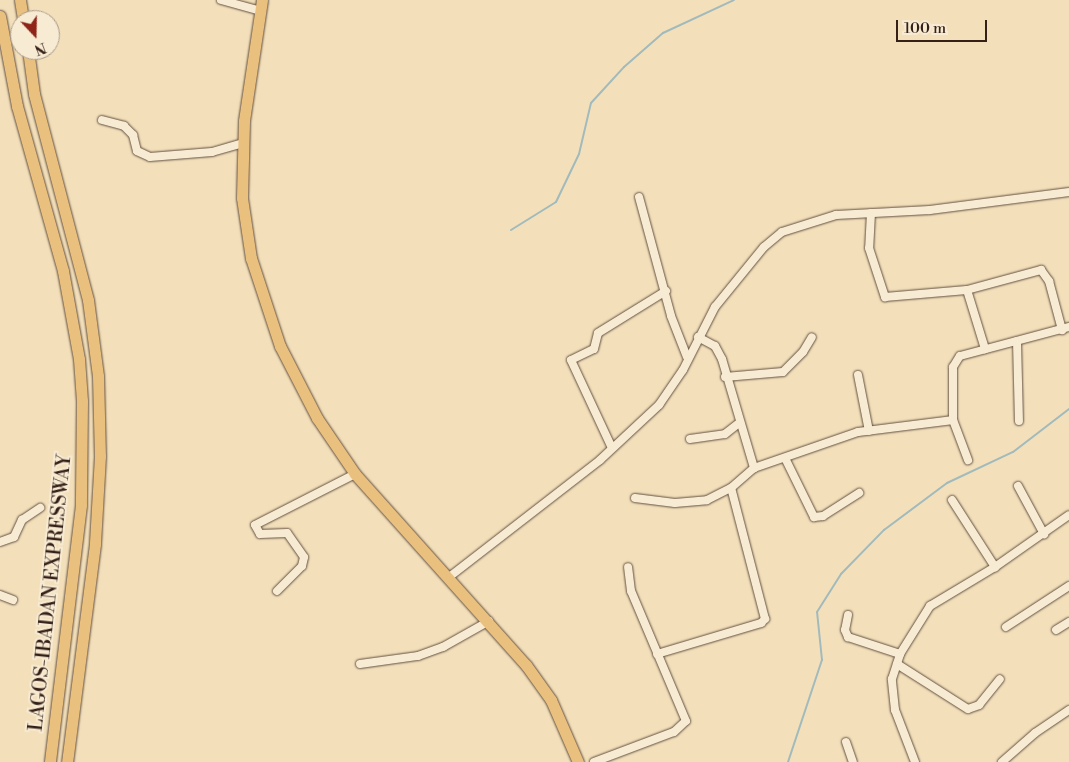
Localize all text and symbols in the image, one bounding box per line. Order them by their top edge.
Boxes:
north arrow [10,10,60,60]
scale bar [899,10,990,42]
text: 100 m [904,19,946,38]
text: N [32,38,48,58]
street label: LAGOS-IBADAN EXPRESSWAY [25,454,77,732]

